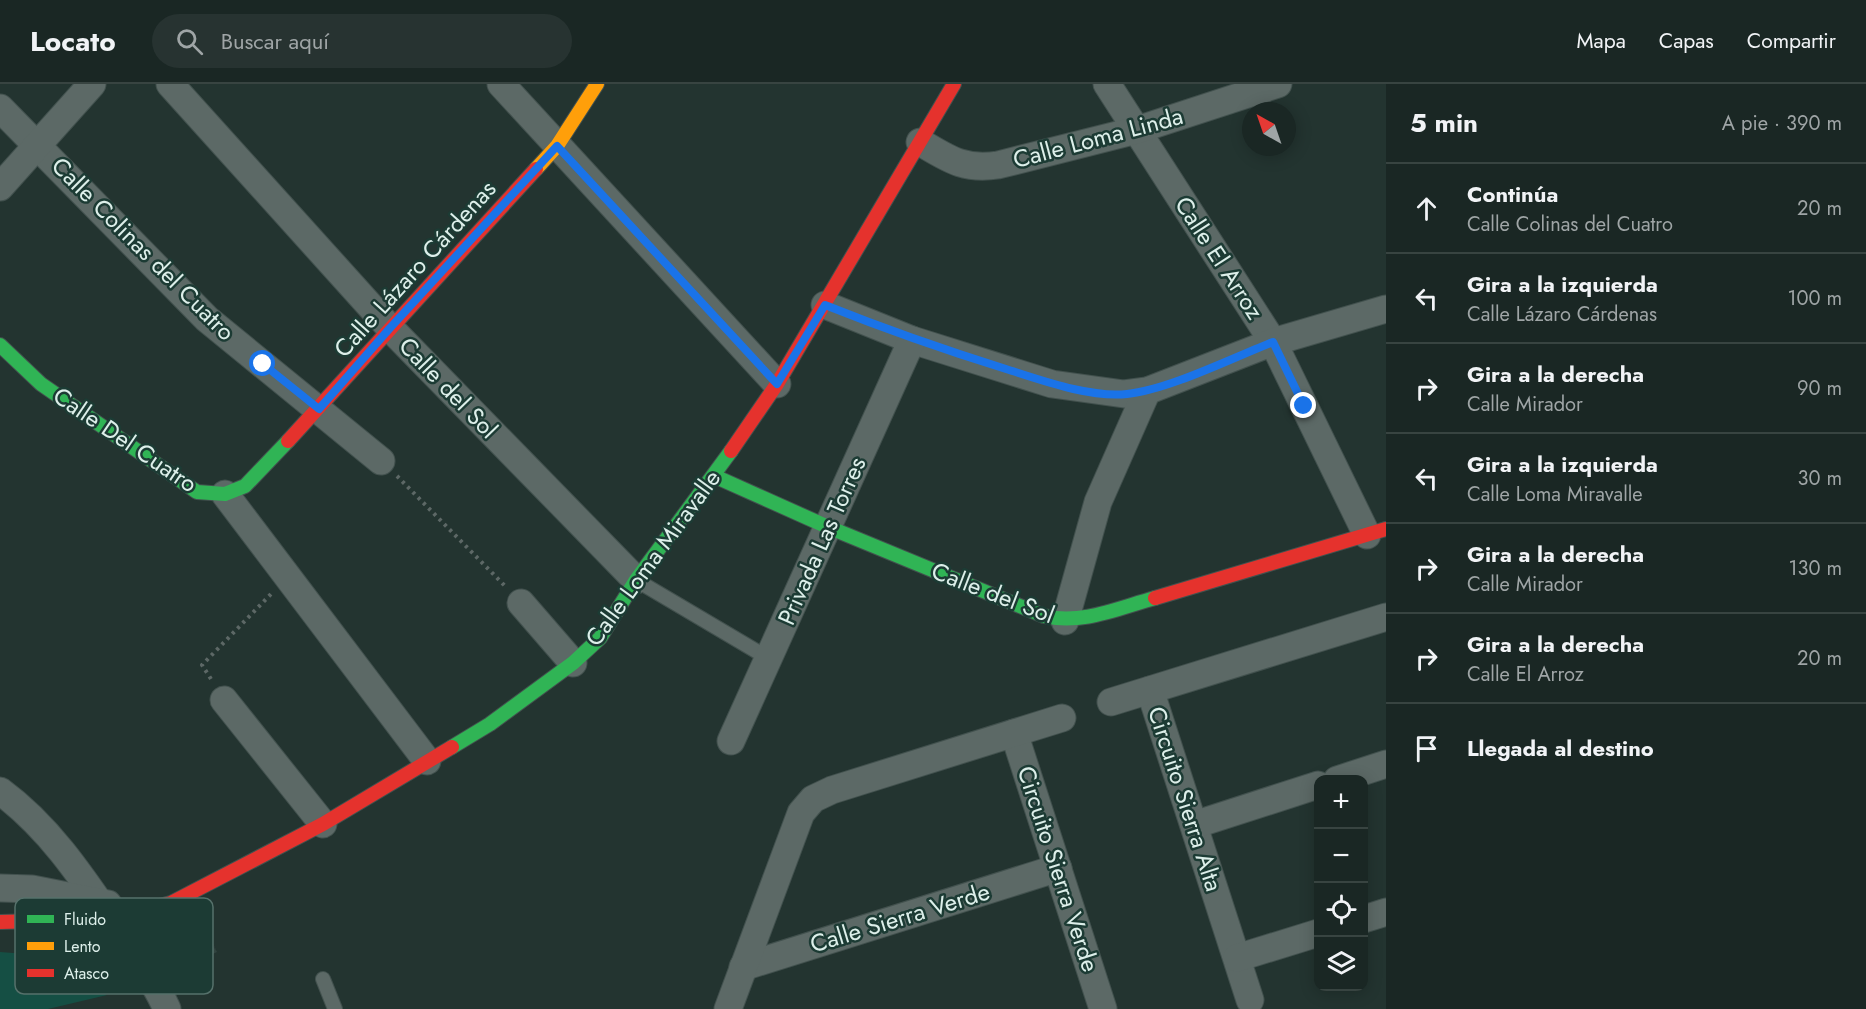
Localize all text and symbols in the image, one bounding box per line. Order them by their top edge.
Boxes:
search box [152,14,572,68]
text: Locato [30,21,116,62]
icon: search [173,25,206,58]
text: Buscar aquí [221,25,329,57]
text: Mapa [1577,26,1626,56]
text: Capas [1659,26,1714,56]
text: Compartir [1747,26,1836,56]
street label: Calle Loma Linda [1009,98,1187,177]
north arrow [1242,102,1296,156]
text: 5 min [1410,104,1478,142]
text: A pie · 390 m [1722,109,1842,138]
street label: Calle Colinas del Cuatro [44,149,243,348]
street label: Calle Lázaro Cárdenas [325,172,504,365]
text: Continúa [1467,178,1558,210]
street label: Calle El Arroz [1167,189,1272,326]
icon: ahead [1410,192,1443,225]
text: 20 m [1797,194,1842,223]
text: Calle Colinas del Cuatro [1467,210,1673,239]
text: Gira a la izquierda [1467,268,1658,300]
icon: left [1410,282,1443,315]
text: 100 m [1787,284,1842,313]
text: Calle Lázaro Cárdenas [1467,300,1657,329]
street label: Calle del Sol [391,329,506,446]
route start [249,350,275,376]
text: Gira a la derecha [1467,358,1644,390]
icon: right [1410,372,1443,405]
text: 90 m [1797,374,1842,403]
street label: Calle Del Cuatro [46,378,204,501]
text: Calle Mirador [1467,390,1583,419]
route end [1290,392,1316,418]
text: Gira a la izquierda [1467,448,1658,480]
street label: Privada Las Torres [769,451,874,631]
street label: Calle Loma Miravalle [576,462,729,653]
icon: left [1410,462,1443,495]
text: 30 m [1797,464,1842,493]
text: Calle Loma Miravalle [1467,480,1643,509]
text: Gira a la derecha [1467,538,1644,570]
icon: right [1410,552,1443,585]
street label: Calle del Sol [927,553,1060,632]
text: 130 m [1788,554,1842,583]
text: Calle Mirador [1467,570,1583,599]
text: Gira a la derecha [1467,628,1644,660]
icon: right [1410,642,1443,675]
text: 20 m [1797,644,1842,673]
text: Calle El Arroz [1467,660,1584,689]
street label: Circuito Sierra Alta [1139,702,1232,896]
icon: arrive [1410,732,1443,765]
text: Llegada al destino [1467,732,1654,764]
street label: Circuito Sierra Verde [1009,761,1108,976]
map controls [1314,775,1368,991]
button: + [1314,775,1368,829]
button: − [1314,829,1368,883]
street label: Calle Sierra Verde [806,874,994,961]
button: locate [1314,883,1368,937]
legend [15,898,213,994]
text: Fluido [64,908,106,931]
text: Lento [64,935,101,958]
button: layers [1314,937,1368,991]
text: Atasco [64,962,109,985]

